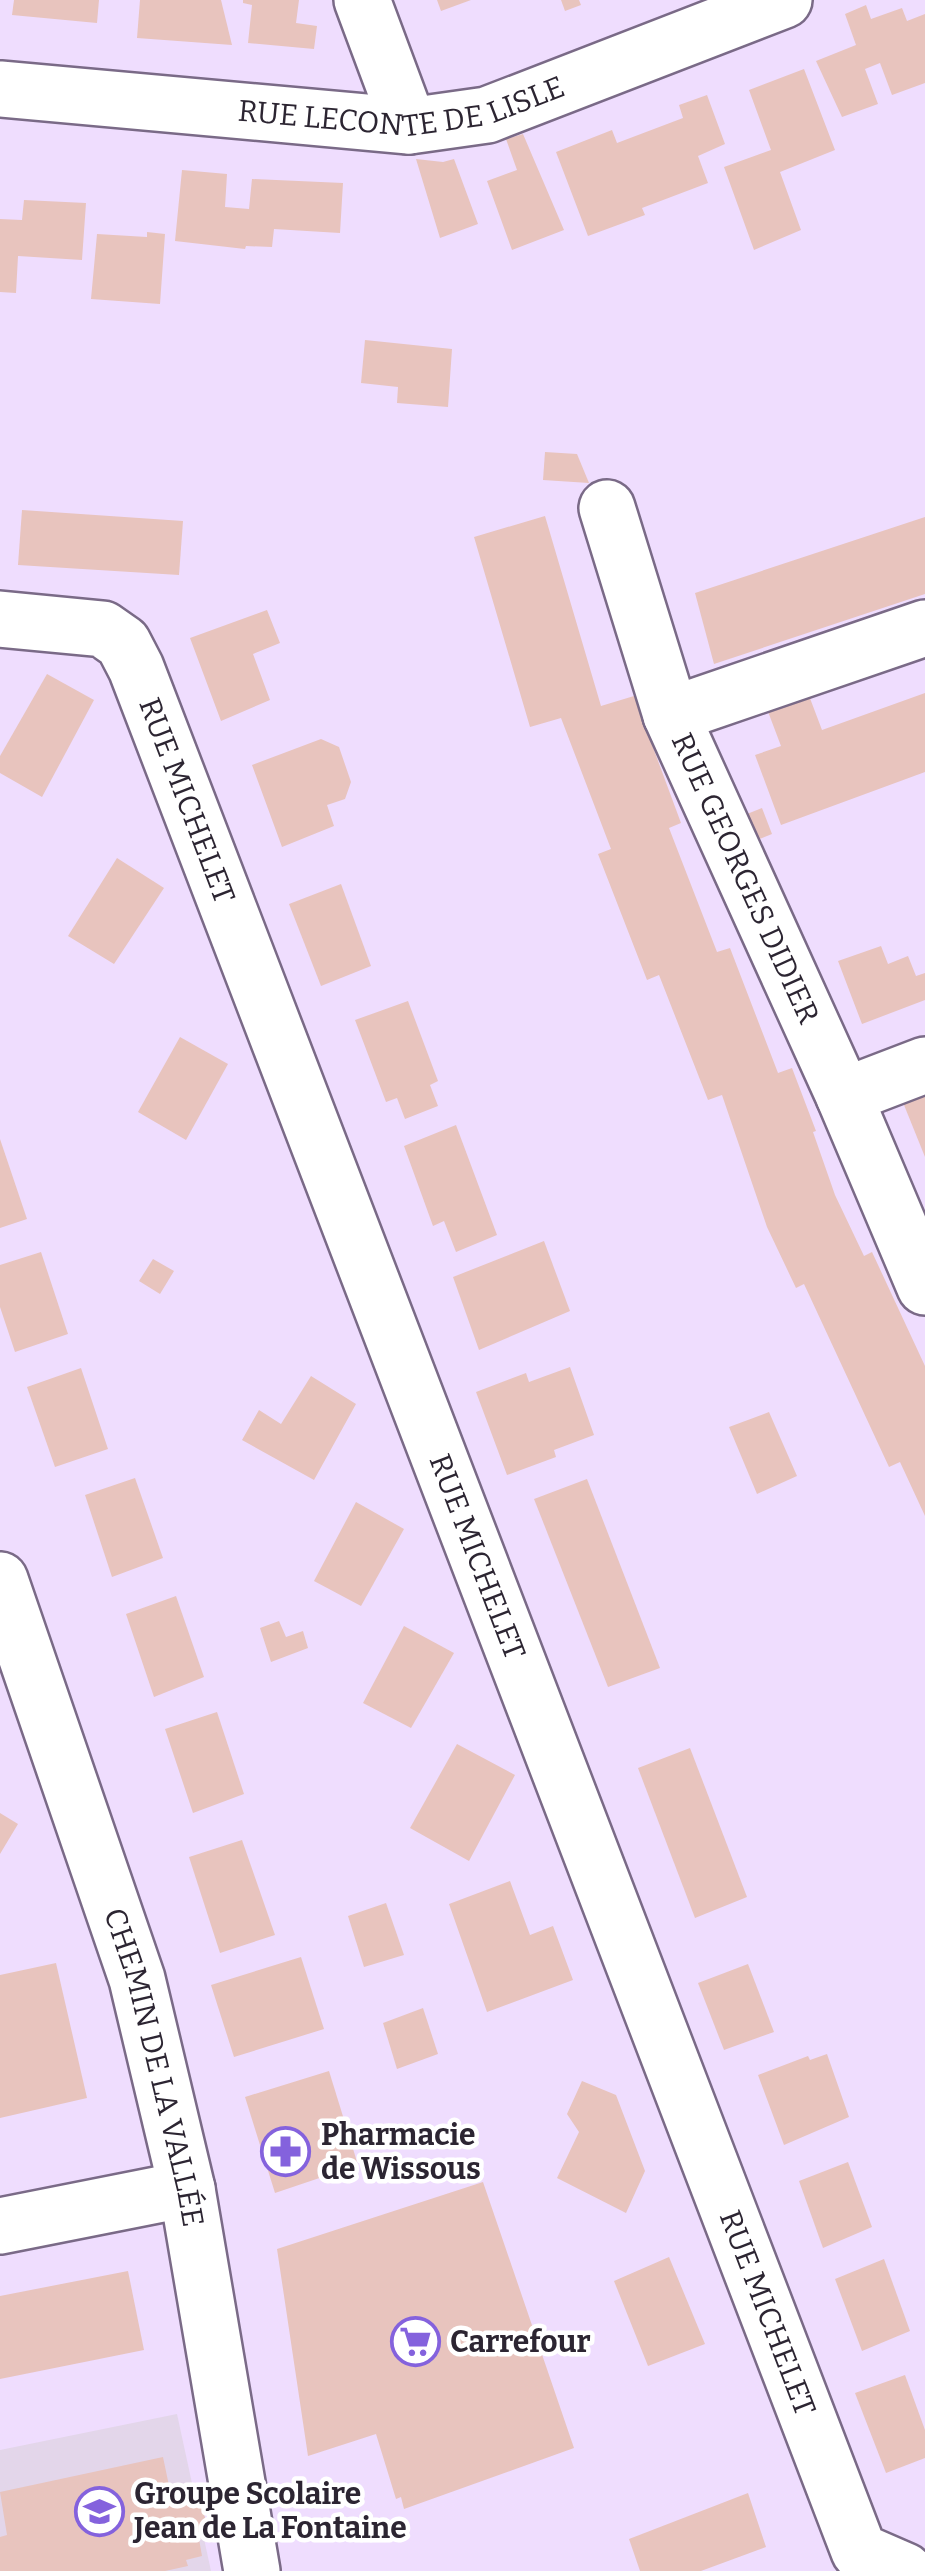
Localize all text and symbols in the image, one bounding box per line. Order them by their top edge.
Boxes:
street label: RUE LECONTE DE LISLE [236,69,570,145]
street label: RUE MICHELET [131,693,243,908]
street label: RUE GEORGES DIDIER [664,727,827,1030]
street label: RUE MICHELET [422,1449,533,1664]
street label: CHEMIN DE LA VALLÉE [96,1904,211,2230]
place label: Pharmacie de Wissous [321,2117,481,2187]
pharmacy icon: Pharmacie de Wissous [260,2126,312,2178]
street label: RUE MICHELET [712,2205,823,2421]
supermarket icon: Carrefour [389,2316,441,2368]
place label: Carrefour [450,2324,591,2360]
place label: Groupe Scolaire Jean de La Fontaine [132,2476,407,2546]
school or university icon: Groupe Scolaire Jean de La Fontaine [73,2485,125,2537]

